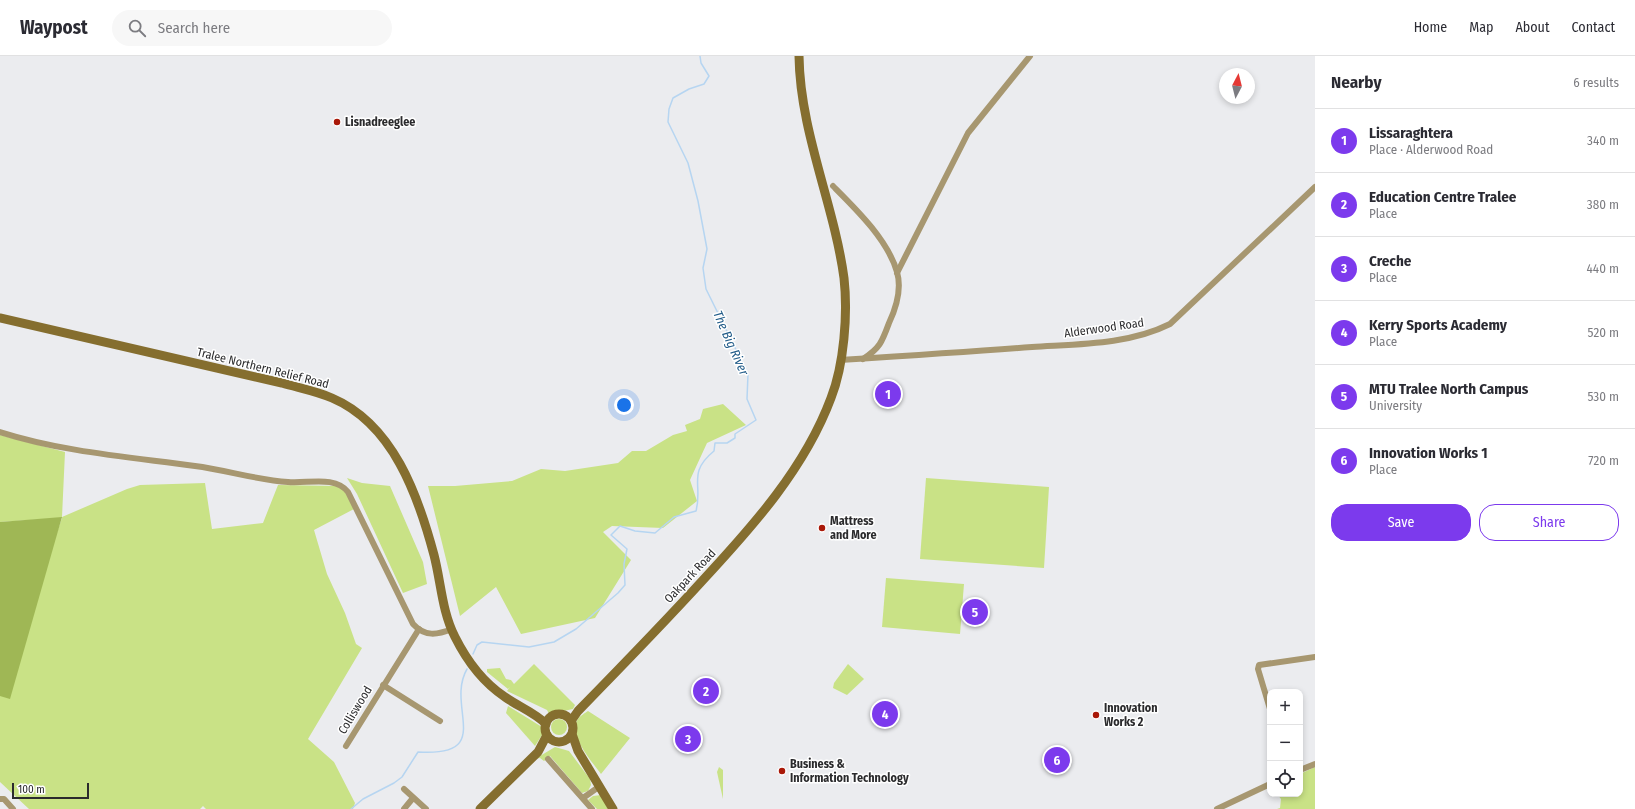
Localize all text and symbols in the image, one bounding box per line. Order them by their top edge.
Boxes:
search box [112,10,392,46]
text: Waypost [20,16,88,39]
icon: search [126,17,148,39]
text: Search here [158,19,230,37]
text: Home [1414,19,1447,36]
text: Map [1469,19,1493,36]
text: About [1515,19,1550,36]
text: Contact [1572,19,1615,36]
north arrow [1219,68,1255,104]
text: Nearby [1331,72,1382,93]
text: 6 results [1573,75,1619,90]
place label: Lisnadreeglee [345,115,415,129]
marker: Lisnadreeglee [332,117,342,127]
text: Lissaraghtera [1369,124,1453,142]
text: 1 [1341,133,1347,148]
text: 340 m [1587,133,1619,148]
text: Place · Alderwood Road [1369,142,1493,157]
text: Education Centre Tralee [1369,188,1516,206]
text: 2 [1341,197,1347,212]
text: 380 m [1587,197,1619,212]
text: Place [1369,206,1397,221]
text: Creche [1369,252,1411,270]
text: 3 [1341,261,1347,276]
text: 440 m [1587,261,1619,276]
text: Place [1369,270,1397,285]
water label: The Big River [710,308,752,378]
street label: Alderwood Road [1063,315,1145,341]
text: Kerry Sports Academy [1369,316,1507,334]
text: 4 [1341,325,1347,340]
text: 520 m [1588,325,1619,340]
text: Place [1369,334,1397,349]
street label: Tralee Northern Relief Road [196,345,330,391]
pin: 1 [875,379,901,409]
text: MTU Tralee North Campus [1369,380,1528,398]
text: 5 [1341,389,1347,404]
text: 530 m [1587,389,1619,404]
your location [614,395,634,415]
text: University [1369,398,1422,413]
text: Innovation Works 1 [1369,444,1488,462]
text: 6 [1341,453,1347,468]
text: 720 m [1588,453,1619,468]
text: Place [1369,462,1397,477]
button: Save [1331,504,1471,541]
button: Share [1479,504,1619,541]
place label: Mattress and More [830,514,876,542]
marker: Mattress and More [817,523,827,533]
street label: Oakpark Road [662,546,718,606]
pin: 5 [962,597,988,627]
pin: 2 [693,676,719,706]
street label: Colliswood [335,683,375,737]
map controls [1267,689,1303,797]
button: + [1267,689,1303,725]
pin: 4 [872,699,898,729]
place label: Innovation Works 2 [1104,701,1158,729]
marker: Innovation Works 2 [1091,710,1101,720]
pin: 3 [675,724,701,754]
button: − [1267,725,1303,761]
pin: 6 [1044,745,1070,775]
place label: Business & Information Technology [790,757,909,785]
button: locate [1267,761,1303,797]
marker: Business & Information Technology [777,766,787,776]
scale bar [12,781,89,800]
text: 100 m [18,783,45,796]

